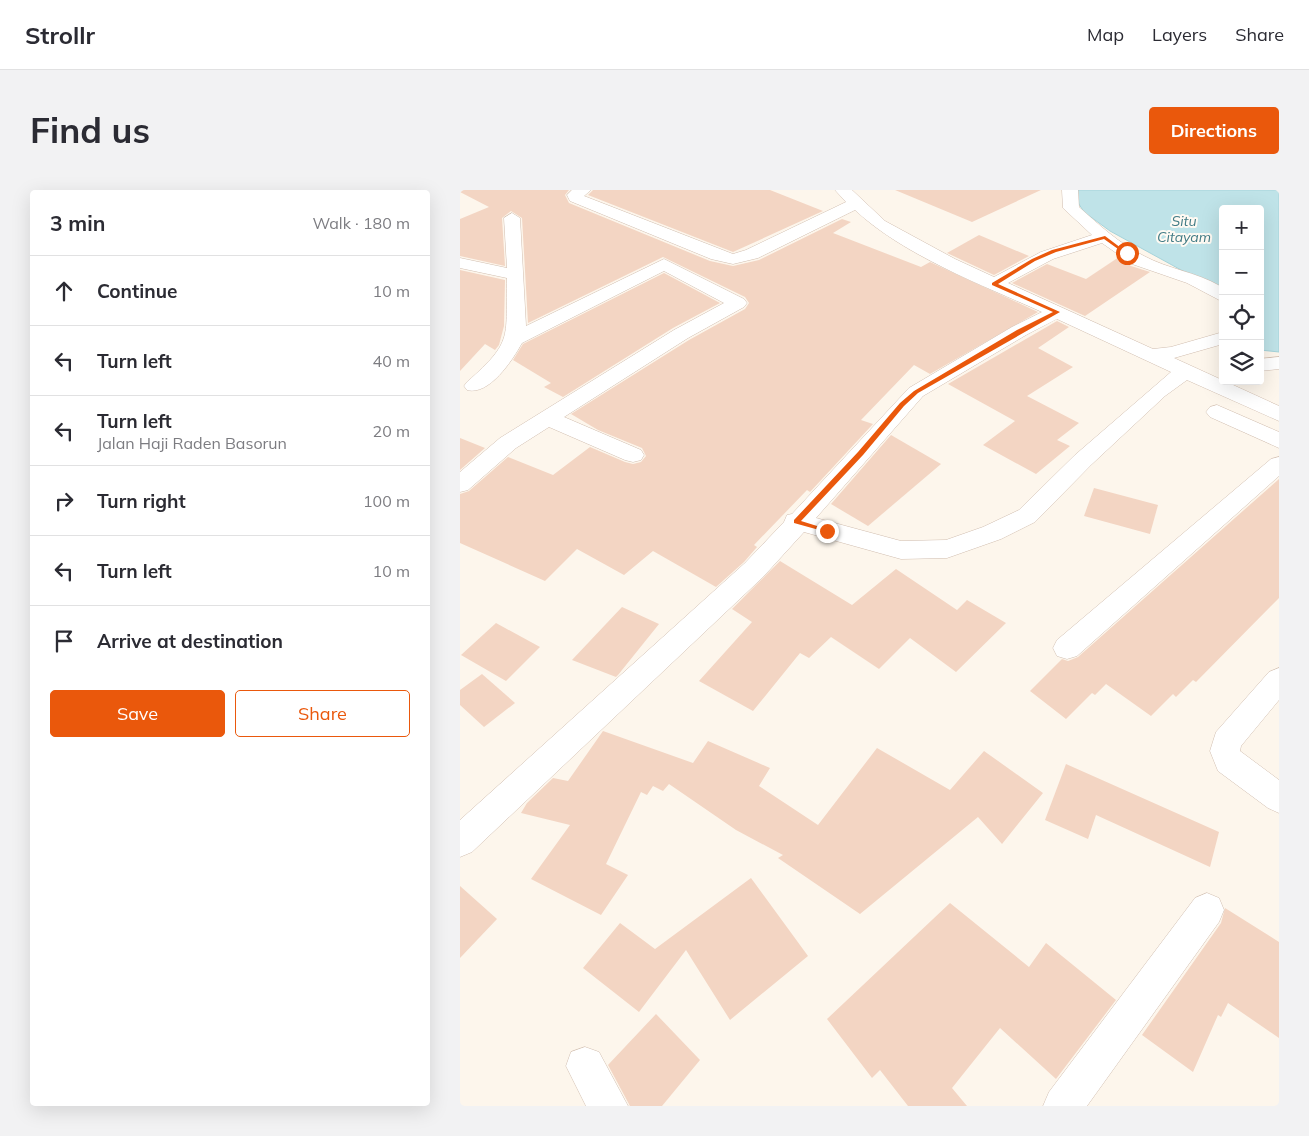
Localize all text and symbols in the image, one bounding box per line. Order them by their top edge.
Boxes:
text: Strollr [25,20,95,50]
text: Map [1087,23,1124,46]
text: Layers [1152,23,1207,46]
text: Share [1235,23,1284,46]
button: Directions [1149,107,1279,154]
text: Find us [30,108,150,152]
map controls [1219,205,1264,385]
button: + [1219,205,1264,250]
text: 3 min [50,210,105,236]
water label: Situ Citayam [1157,212,1211,246]
text: Walk · 180 m [312,213,410,233]
route start [1116,242,1139,265]
button: − [1219,250,1264,295]
icon: ahead [50,277,78,305]
text: Continue [97,279,177,303]
text: 10 m [373,281,410,301]
button: locate [1219,295,1264,340]
button: layers [1219,340,1264,385]
icon: left [50,347,78,375]
text: Turn left [97,349,172,373]
text: 40 m [373,351,410,371]
text: Turn left [97,409,172,433]
icon: left [50,417,78,445]
text: 20 m [373,421,410,441]
text: Jalan Haji Raden Basorun [97,433,287,453]
icon: right [50,487,78,515]
text: Turn right [97,489,186,513]
text: 100 m [363,491,410,511]
route end [816,520,839,543]
icon: left [50,557,78,585]
text: Turn left [97,559,172,583]
text: 10 m [373,561,410,581]
icon: arrive [50,627,78,655]
text: Arrive at destination [97,629,283,653]
button: Save [50,690,225,737]
button: Share [235,690,410,737]

